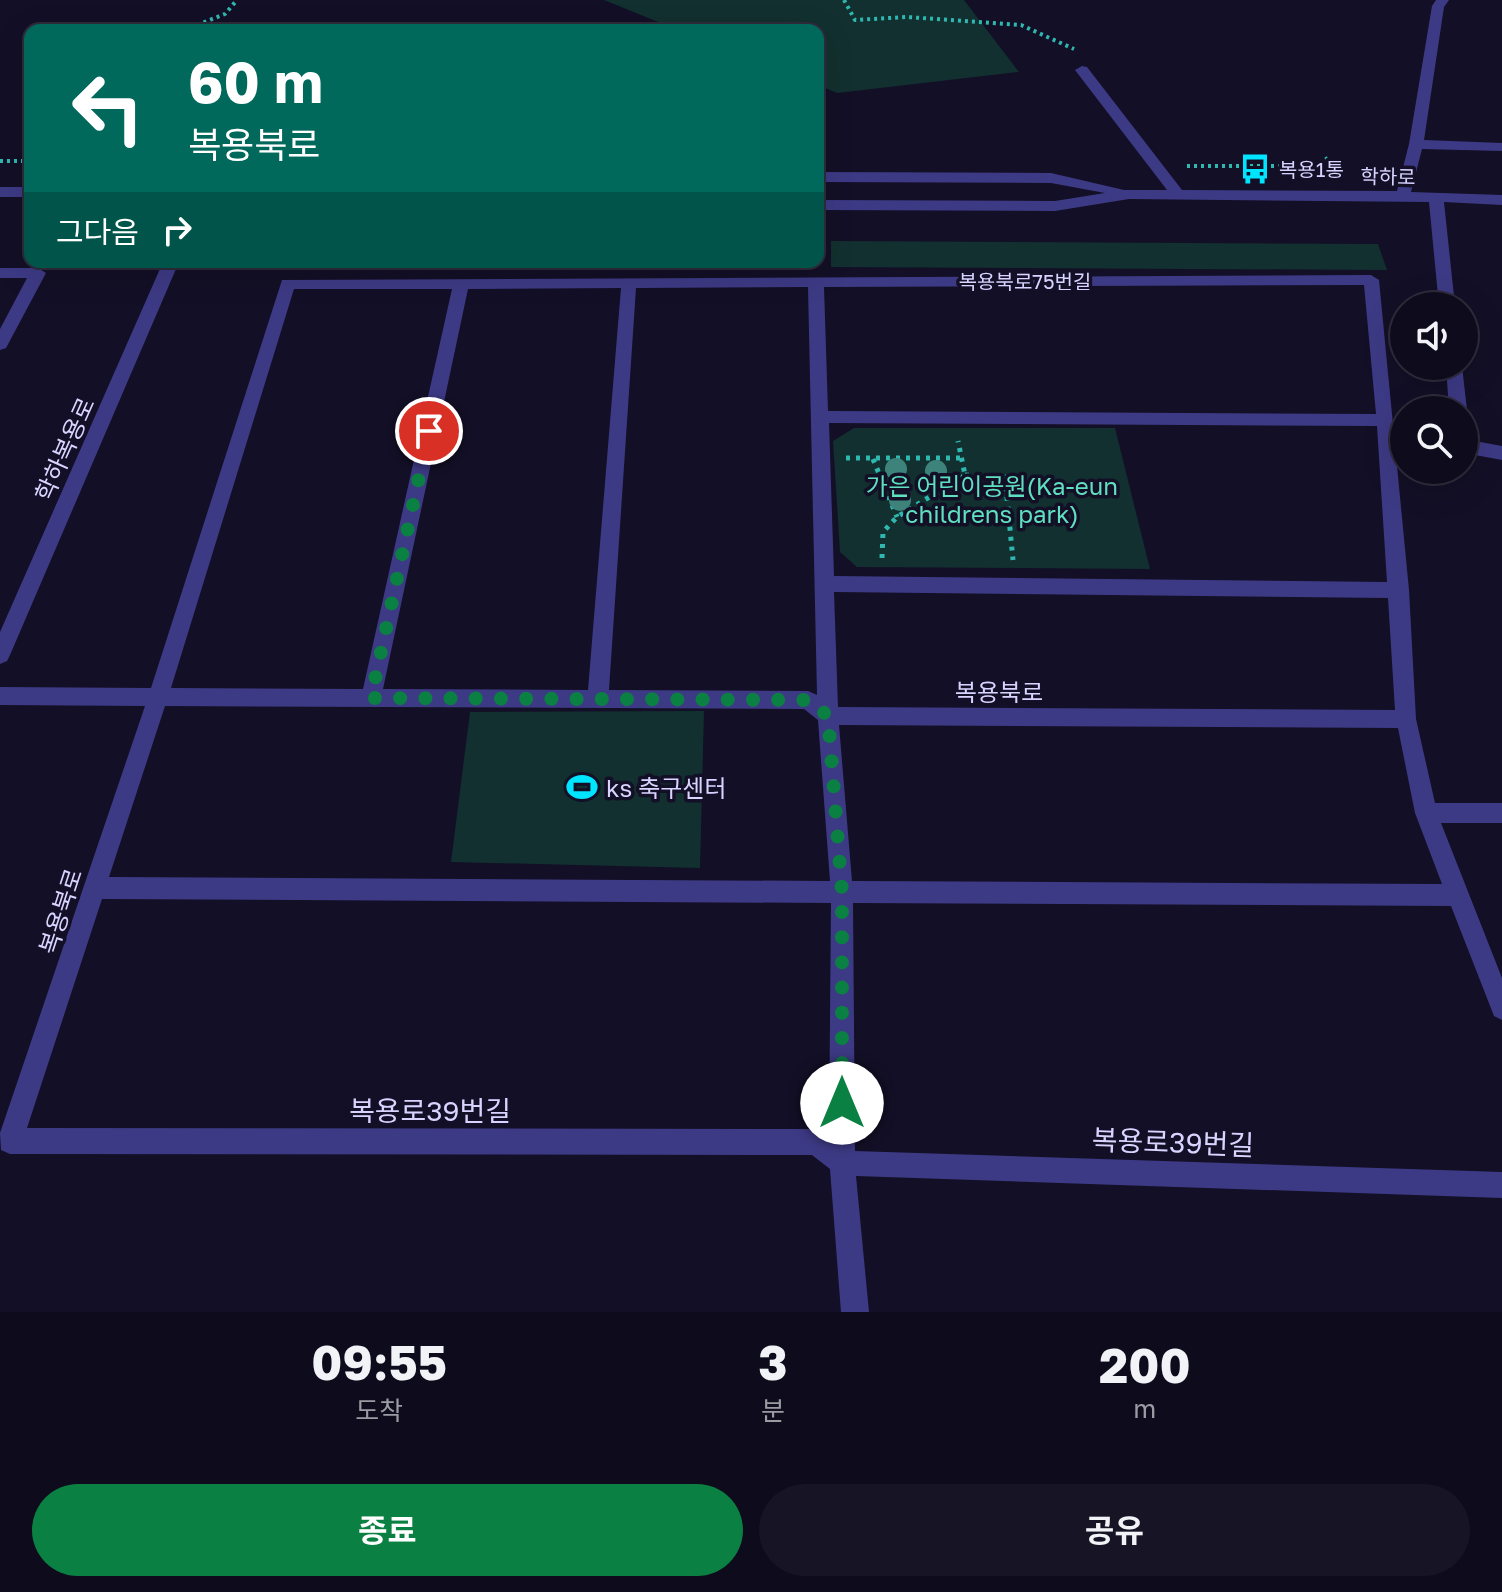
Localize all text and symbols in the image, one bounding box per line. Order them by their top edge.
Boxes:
text: 60 m [188,48,323,115]
icon: left [56,56,160,160]
text: 복용북로 [188,123,320,166]
bus stop icon: 복용1통 [1238,152,1272,186]
place label: 복용1통 [1279,157,1344,181]
street label: 학하로 [1360,164,1416,188]
icon: right [155,208,199,252]
text: 그다음 [56,214,139,250]
street label: 복용북로75번길 [959,269,1091,293]
map controls [1390,292,1478,484]
button: sound [1390,292,1478,380]
street label: 학하복용로 [28,393,100,505]
button: search [1390,396,1478,484]
pin [395,397,463,465]
icon: arrive [407,409,451,453]
park label: 가은 어린이공원(Ka-eun childrens park) [866,471,1118,528]
street label: 복용북로 [955,677,1043,706]
sports icon: ks 축구센터 [565,770,599,804]
place label: ks 축구센터 [606,773,727,802]
street label: 복용북로 [33,865,87,957]
position arrow [800,1061,884,1145]
street label: 복용로39번길 [349,1094,511,1127]
street label: 복용로39번길 [1091,1123,1255,1161]
text: 09:55 [311,1333,447,1391]
text: 3 [758,1333,788,1391]
text: 200 [1099,1336,1191,1394]
text: m [1133,1393,1156,1424]
text: 도착 [355,1395,403,1426]
text: 분 [761,1395,785,1426]
button: 종료 [32,1484,743,1576]
button: 공유 [759,1484,1470,1576]

